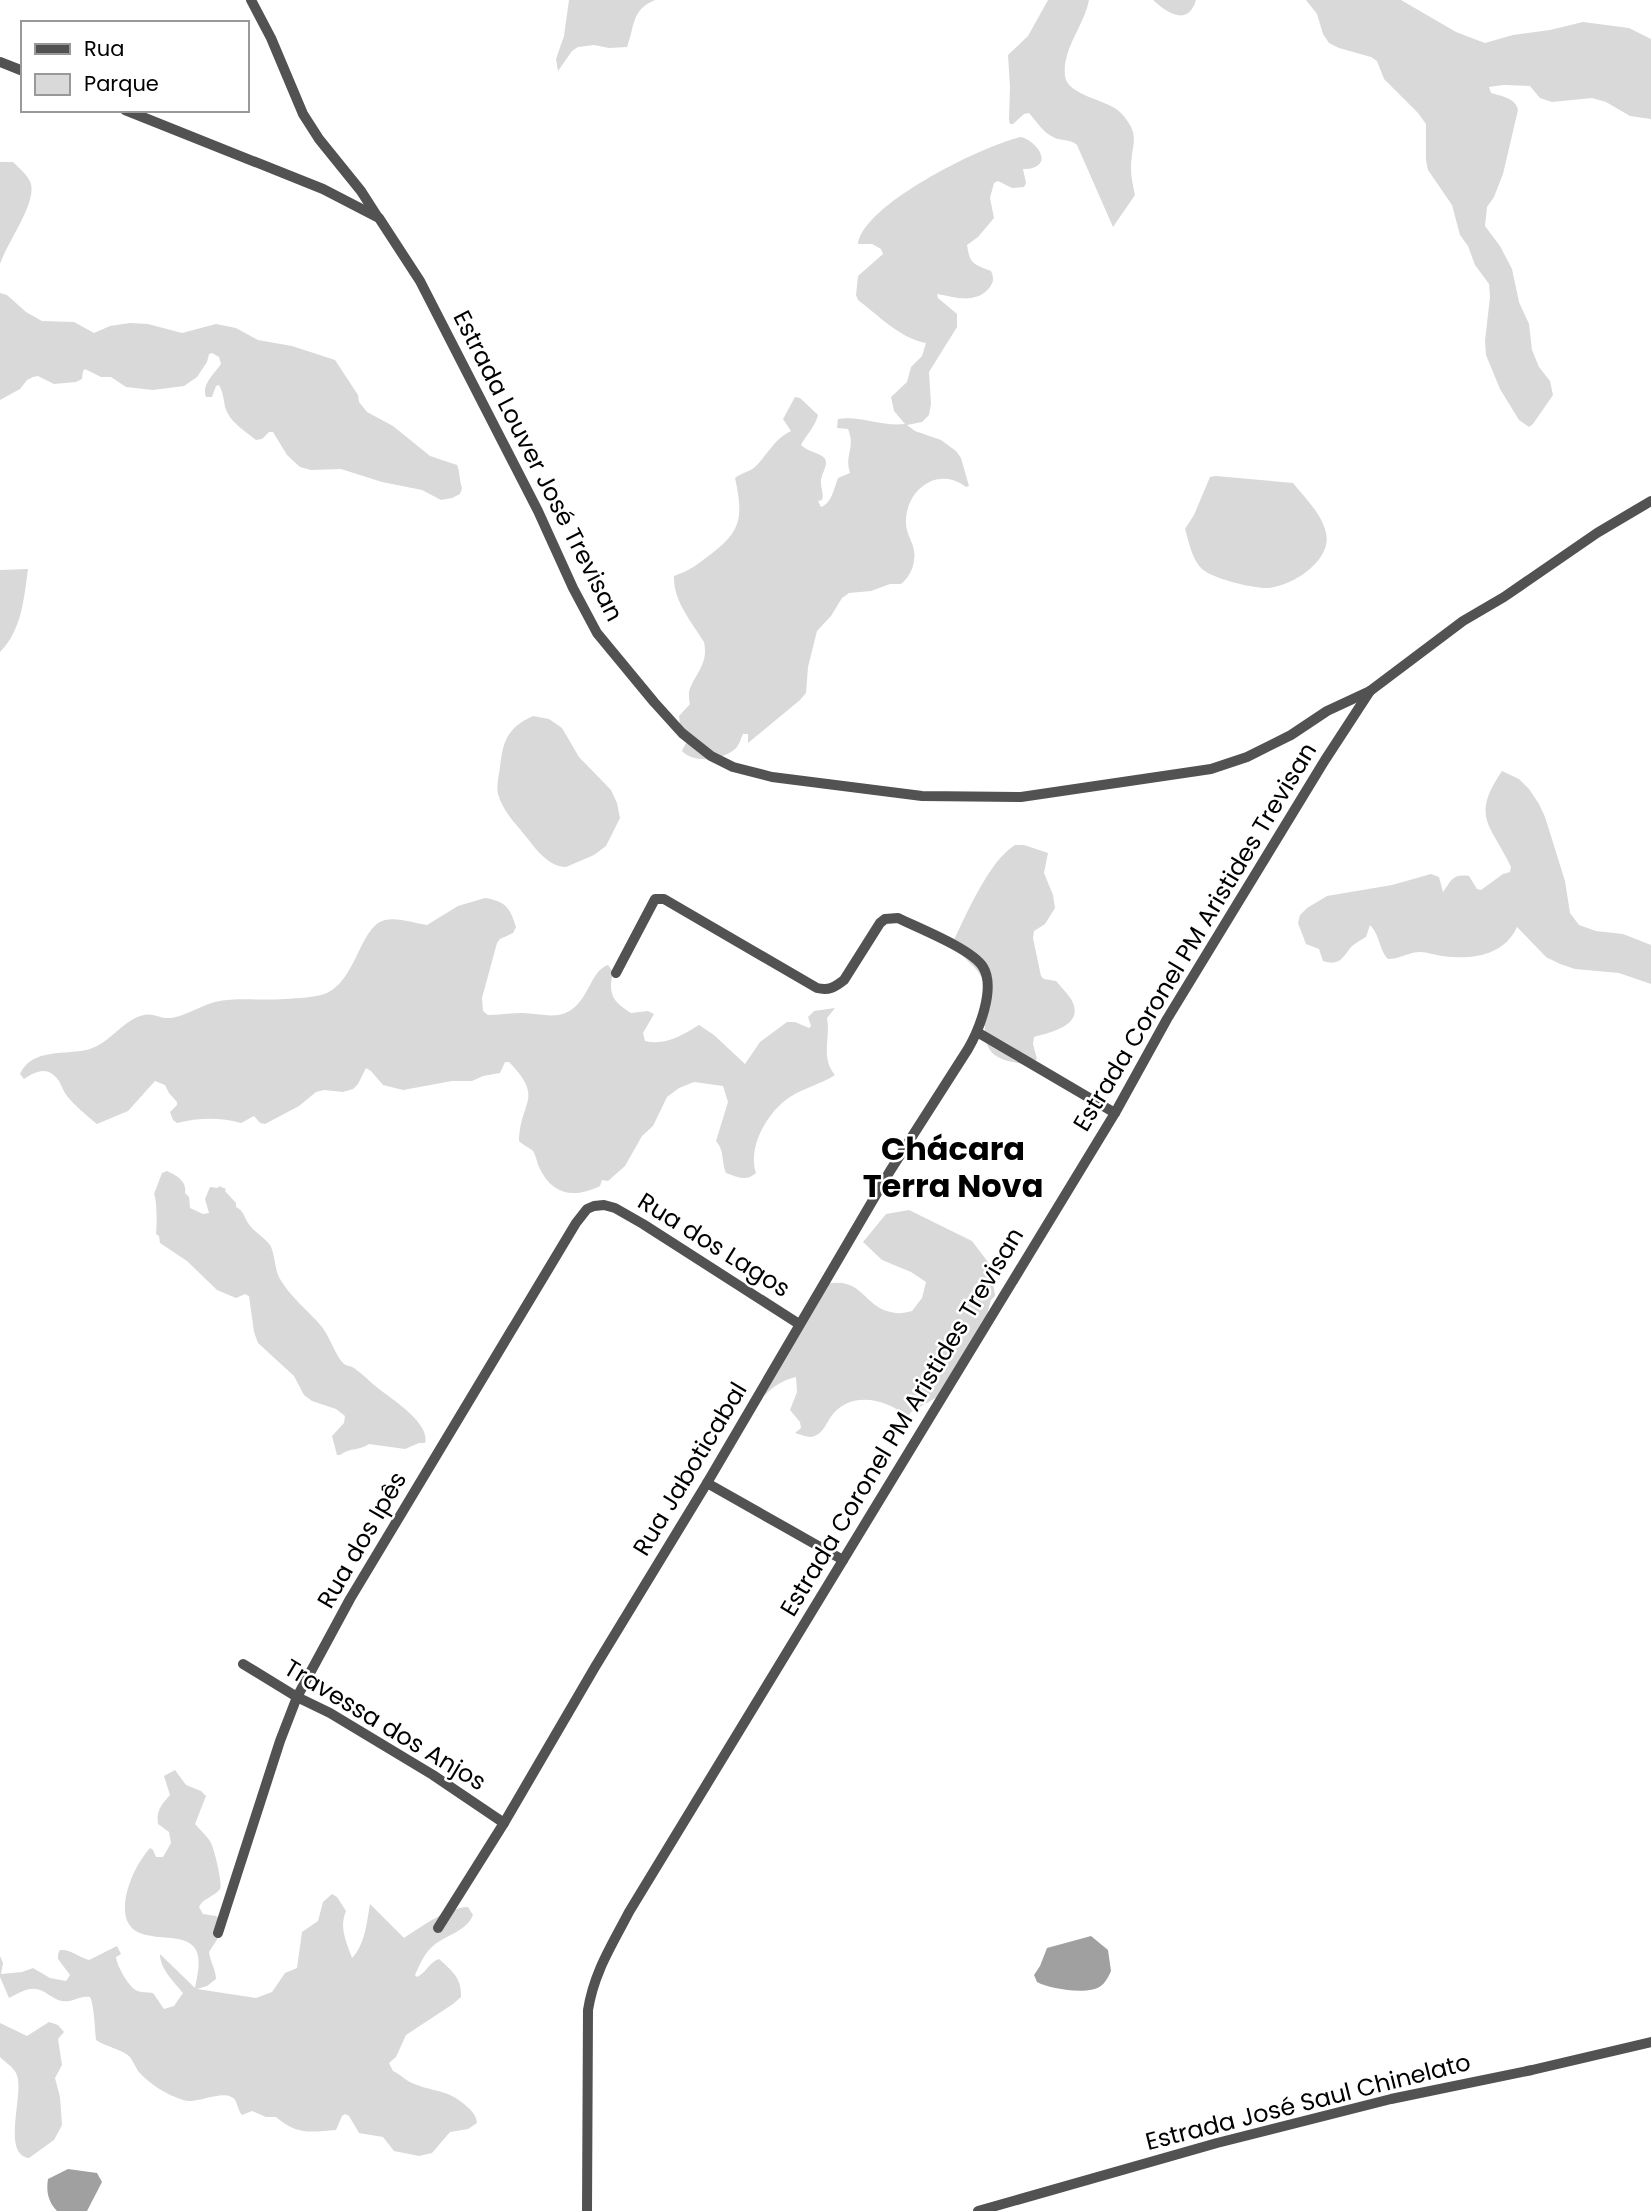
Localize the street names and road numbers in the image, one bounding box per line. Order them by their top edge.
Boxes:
street label: Estrada Louver José Trevisan [446,305,631,627]
street label: Estrada Coronel PM Aristides Trevisan [1065,736,1324,1137]
street label: Rua dos Lagos [632,1185,797,1305]
street label: Estrada Coronel PM Aristides Trevisan [772,1221,1031,1622]
street label: Rua Jaboticabal [625,1376,754,1562]
street label: Rua dos Ipês [309,1465,414,1614]
street label: Travessa dos Anjos [278,1651,492,1798]
street label: Estrada José Saul Chinelato [1142,2045,1474,2158]

